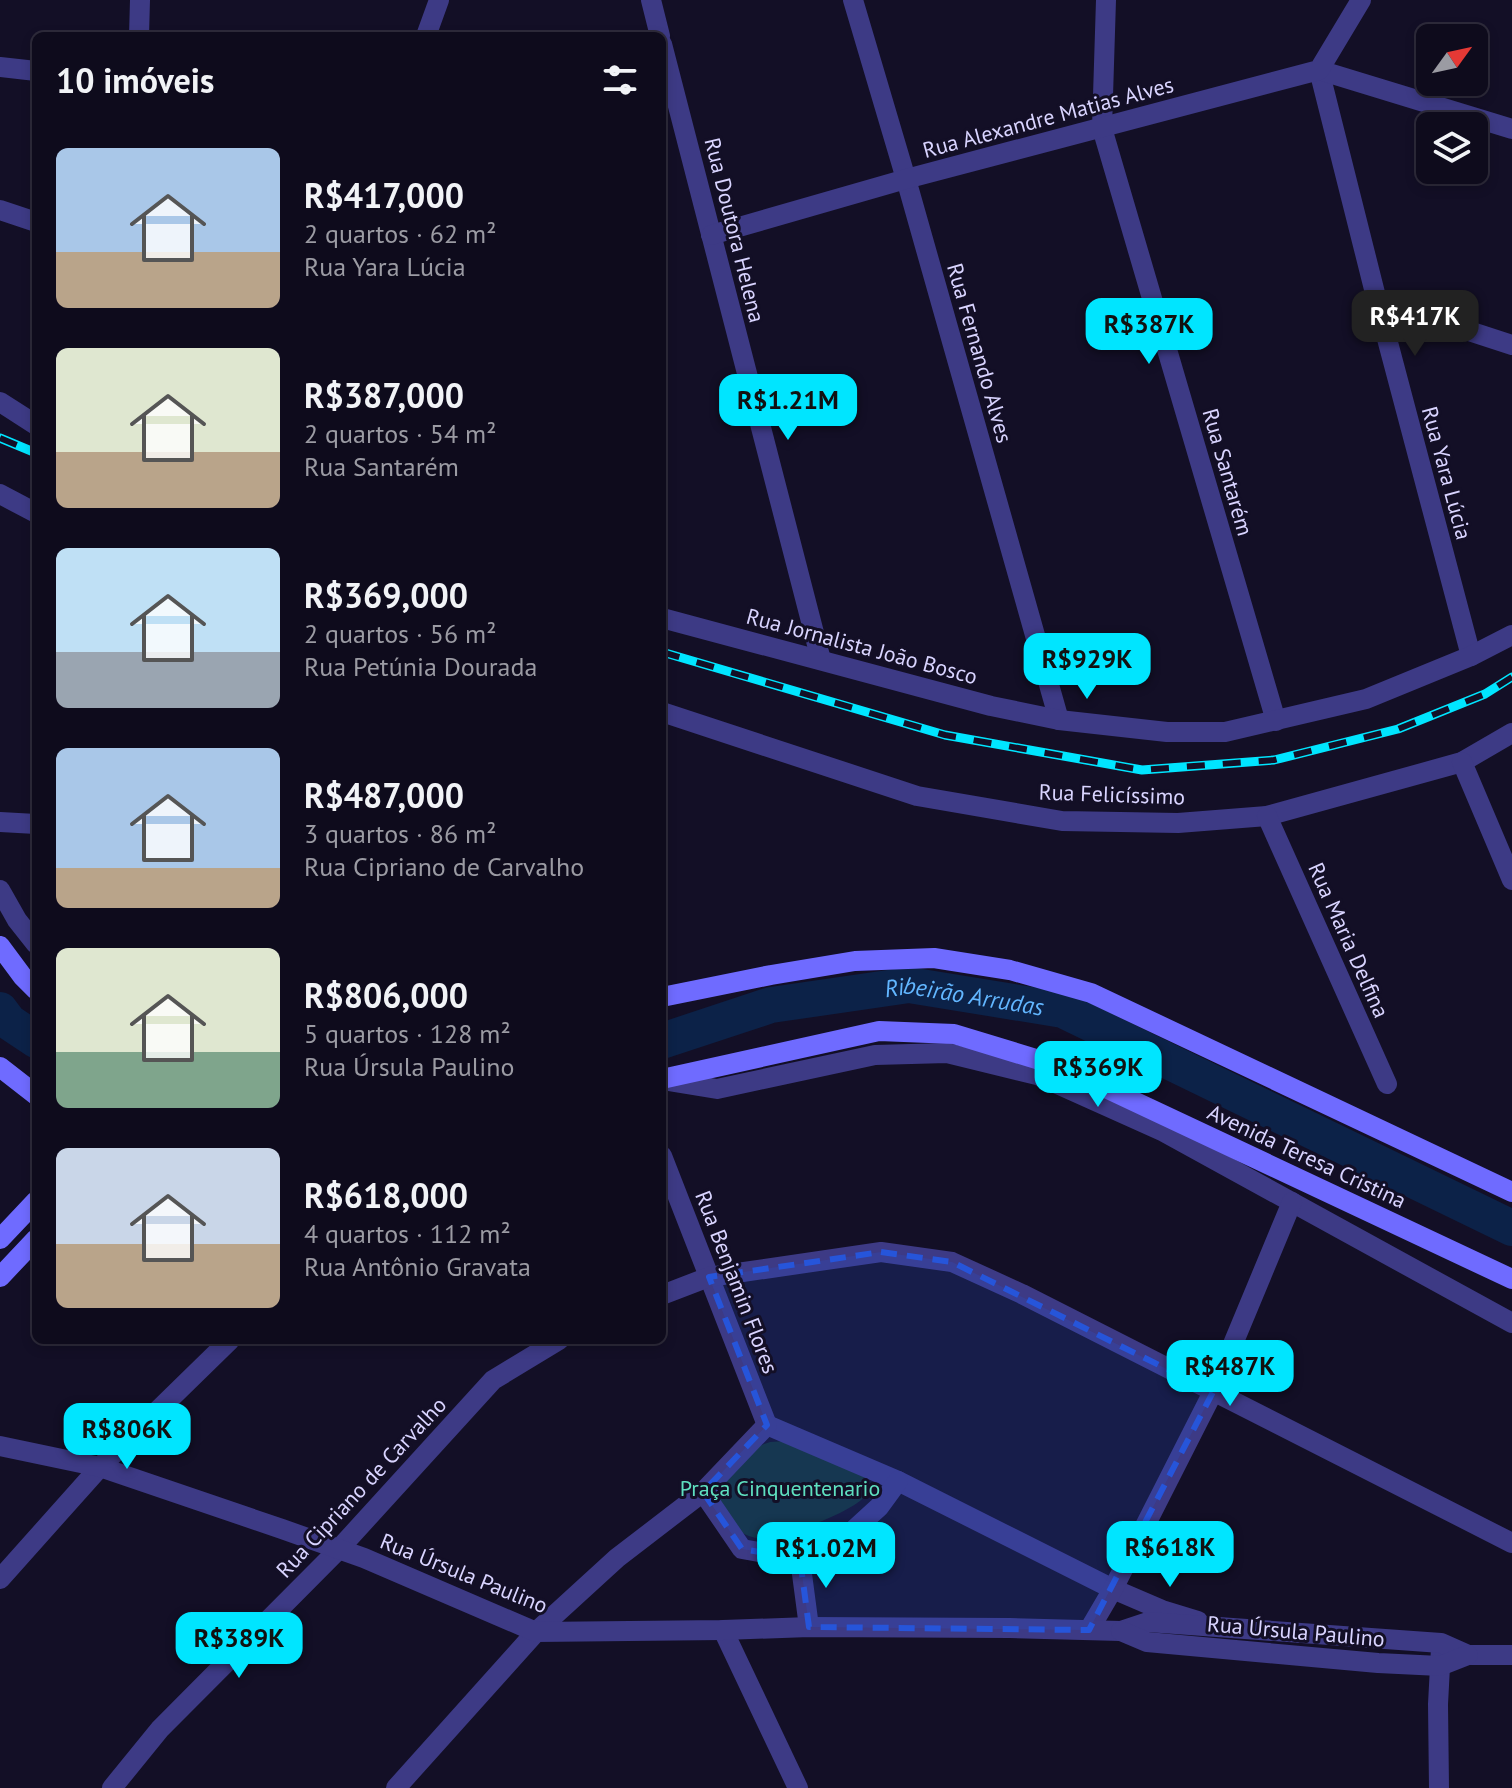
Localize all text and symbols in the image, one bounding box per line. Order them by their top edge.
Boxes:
north arrow [1416,24,1488,96]
map controls [1416,24,1488,184]
text: 10 imóveis [56,58,214,102]
icon: filters [598,58,642,102]
street label: Rua Alexandre Matias Alves [920,70,1176,164]
button: layers [1416,112,1488,184]
street label: Rua Doutora Helena [699,135,771,325]
text: R$417,000 [304,173,464,217]
icon: home [120,180,216,276]
text: 2 quartos · 62 m² [304,217,496,250]
text: Rua Yara Lúcia [304,250,466,283]
street label: Rua Fernando Alves [941,260,1019,446]
pin: R$417K [1350,290,1480,358]
pin: R$387K [1084,298,1214,366]
text: R$417K [1370,299,1460,332]
text: R$387K [1104,307,1194,340]
text: R$387,000 [304,373,464,417]
pin: R$1.21M [714,374,862,442]
icon: home [120,380,216,476]
text: R$1.21M [737,383,839,416]
street label: Rua Yara Lúcia [1416,403,1478,543]
street label: Rua Santarém [1196,405,1260,539]
text: 2 quartos · 54 m² [304,417,496,450]
text: Rua Santarém [304,450,459,483]
text: R$369,000 [304,573,468,617]
icon: home [120,580,216,676]
street label: Rua Jornalista João Bosco [744,602,980,690]
text: 2 quartos · 56 m² [304,617,496,650]
pin: R$929K [1022,633,1152,701]
text: R$929K [1042,642,1132,675]
text: Rua Petúnia Dourada [304,650,537,683]
text: R$487,000 [304,773,464,817]
street label: Rua Felicíssimo [1038,777,1186,811]
icon: home [120,780,216,876]
text: 3 quartos · 86 m² [304,817,496,850]
text: Rua Cipriano de Carvalho [304,850,584,883]
street label: Rua Maria Delfina [1302,858,1396,1022]
water label: Ribeirão Arrudas [882,969,1047,1022]
text: R$806,000 [304,973,468,1017]
icon: home [120,980,216,1076]
text: 5 quartos · 128 m² [304,1017,511,1050]
pin: R$369K [1033,1041,1163,1109]
text: Rua Úrsula Paulino [304,1050,515,1083]
text: R$369K [1053,1050,1143,1083]
street label: Avenida Teresa Cristina [1203,1098,1411,1214]
text: R$618,000 [304,1173,468,1217]
icon: home [120,1180,216,1276]
street label: Rua Benjamin Flores [689,1187,785,1377]
text: 4 quartos · 112 m² [304,1217,511,1250]
text: Rua Antônio Gravata [304,1250,531,1283]
pin: R$487K [1165,1340,1295,1408]
text: R$487K [1185,1349,1275,1382]
street label: Rua Cipriano de Carvalho [270,1391,452,1583]
pin: R$806K [62,1403,192,1471]
text: R$806K [82,1412,172,1445]
park label: Praça Cinquentenario [680,1474,880,1502]
pin: R$618K [1105,1521,1235,1589]
pin: R$1.02M [752,1522,900,1590]
street label: Rua Úrsula Paulino [376,1527,552,1619]
text: R$618K [1125,1530,1215,1563]
text: R$1.02M [775,1531,877,1564]
street label: Rua Úrsula Paulino [1206,1609,1386,1653]
pin: R$389K [174,1612,304,1680]
text: R$389K [194,1621,284,1654]

